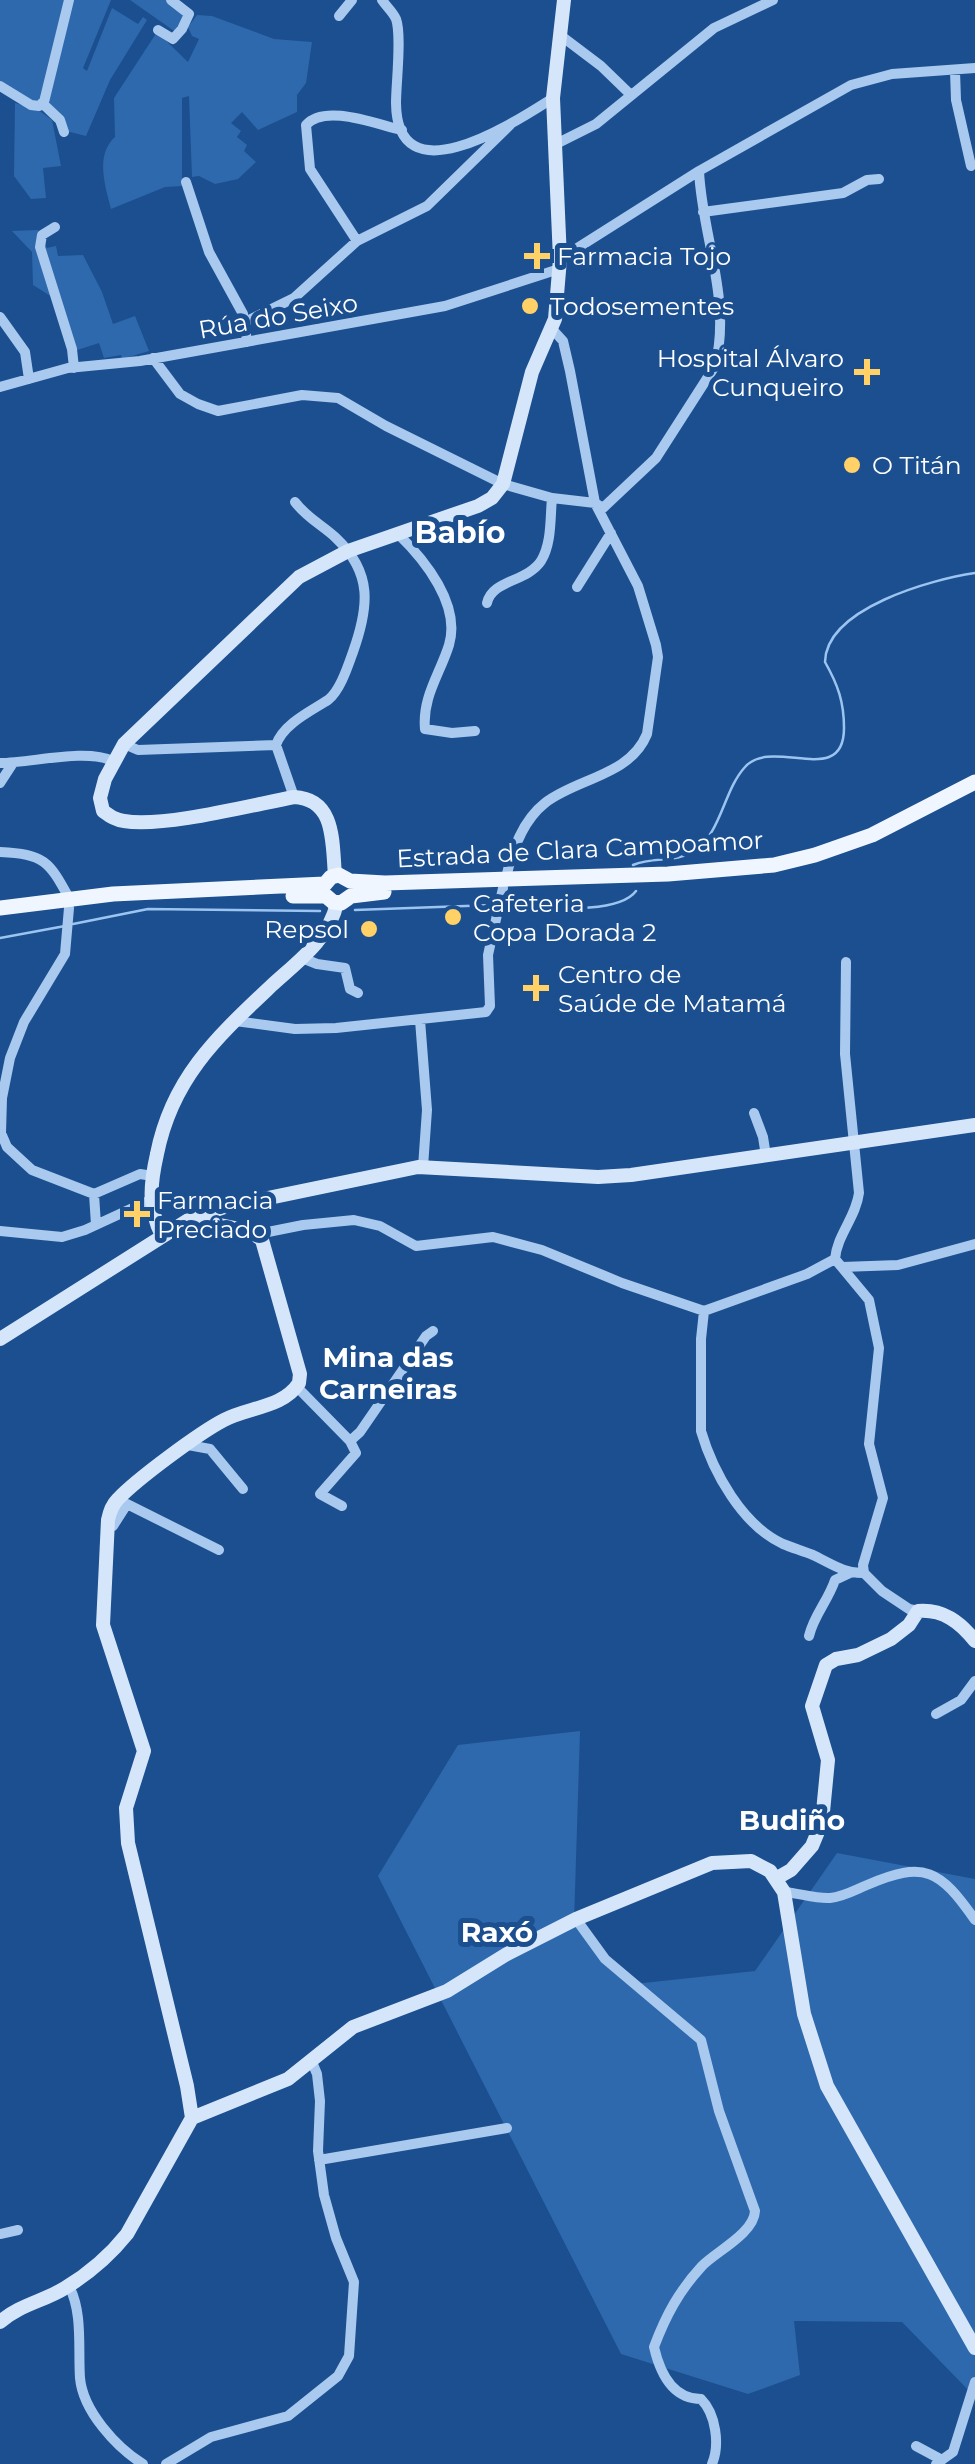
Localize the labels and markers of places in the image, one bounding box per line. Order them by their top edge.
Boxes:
place label: Farmacia Tojo [557,241,731,271]
marker: Farmacia Tojo [526,245,548,267]
place label: Todosementes [550,291,734,321]
marker: Todosementes [519,295,541,317]
place label: Hospital Álvaro Cunqueiro [657,343,844,402]
marker: Hospital Álvaro Cunqueiro [854,359,880,385]
place label: O Titán [872,450,962,480]
marker: O Titán [841,454,863,476]
place label: Cafeteria Copa Dorada 2 [473,888,657,947]
marker: Cafeteria Copa Dorada 2 [442,906,464,928]
place label: Repsol [264,914,349,944]
marker: Repsol [358,918,380,940]
place label: Centro de Saúde de Matamá [558,959,786,1018]
marker: Centro de Saúde de Matamá [523,975,549,1001]
place label: Farmacia Preciado [157,1185,274,1244]
marker: Farmacia Preciado [126,1203,148,1225]

